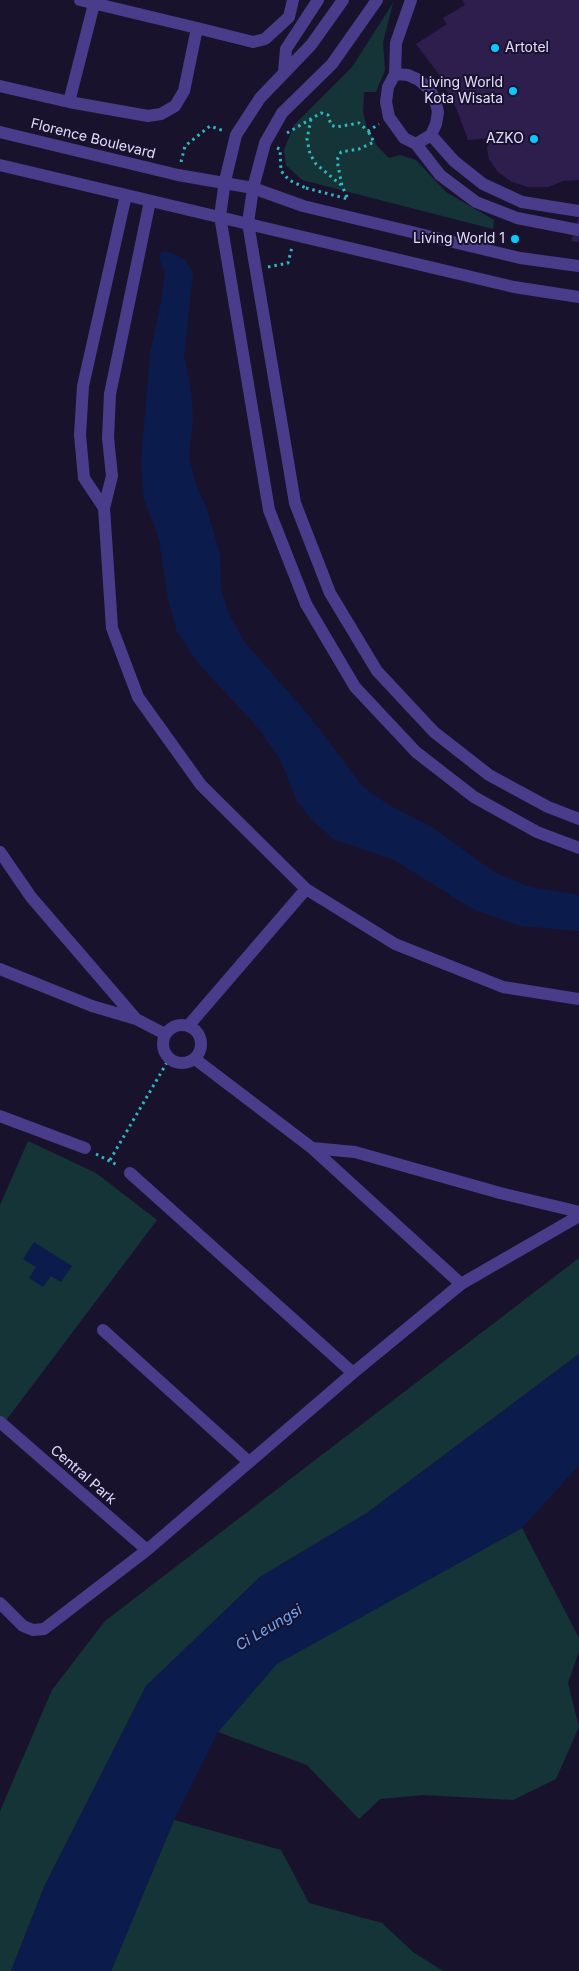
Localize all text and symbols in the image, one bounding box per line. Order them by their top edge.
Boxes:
place label: Artotel [505,40,549,56]
marker: Artotel [489,42,501,54]
place label: Living World Kota Wisata [421,75,503,108]
marker: Living World Kota Wisata [507,85,519,97]
street label: Florence Boulevard [29,115,157,163]
place label: AZKO [486,131,524,147]
marker: AZKO [528,133,540,145]
place label: Living World 1 [413,231,505,247]
marker: Living World 1 [509,233,521,245]
street label: Central Park [47,1442,119,1508]
water label: Ci Leungsi [232,1601,306,1655]

